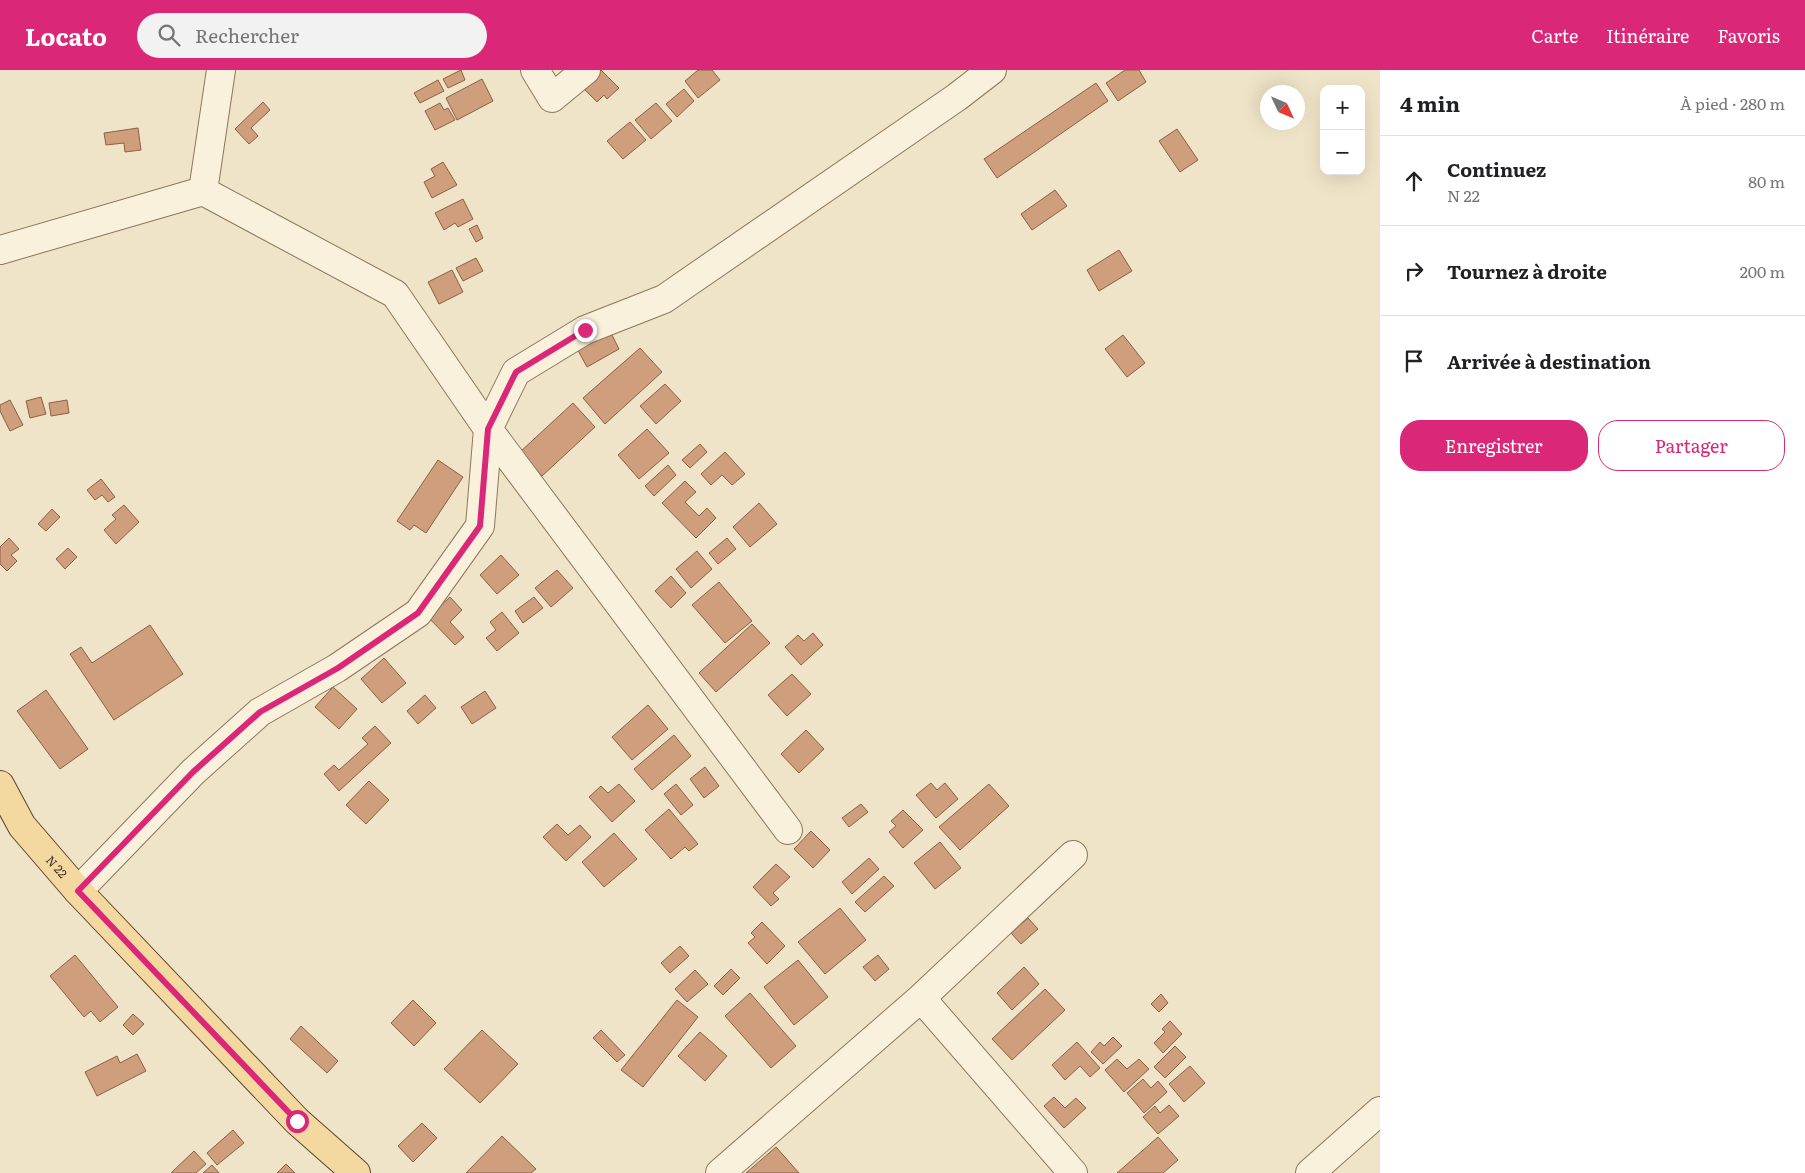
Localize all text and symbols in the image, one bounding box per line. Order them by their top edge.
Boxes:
search box [137,13,487,58]
text: Locato [25,18,107,53]
icon: search [155,21,183,49]
text: Rechercher [195,21,299,49]
text: Carte [1531,22,1578,49]
text: Itinéraire [1606,22,1689,49]
text: Favoris [1717,22,1780,49]
north arrow [1260,85,1305,130]
map controls [1320,85,1365,175]
button: + [1320,85,1365,130]
text: 4 min [1400,87,1460,118]
text: À pied · 280 m [1680,91,1785,115]
button: − [1320,130,1365,175]
text: Continuez [1447,155,1546,183]
icon: ahead [1400,167,1428,195]
text: 80 m [1748,169,1785,193]
text: N 22 [1447,183,1480,207]
icon: right [1400,257,1428,285]
text: Tournez à droite [1447,257,1607,285]
text: 200 m [1740,259,1785,283]
route end [574,319,597,342]
icon: arrive [1400,347,1428,375]
text: Arrivée à destination [1447,347,1651,375]
button: Enregistrer [1400,420,1588,471]
button: Partager [1598,420,1785,471]
street label: N 22 [42,851,72,882]
route start [286,1110,309,1133]

